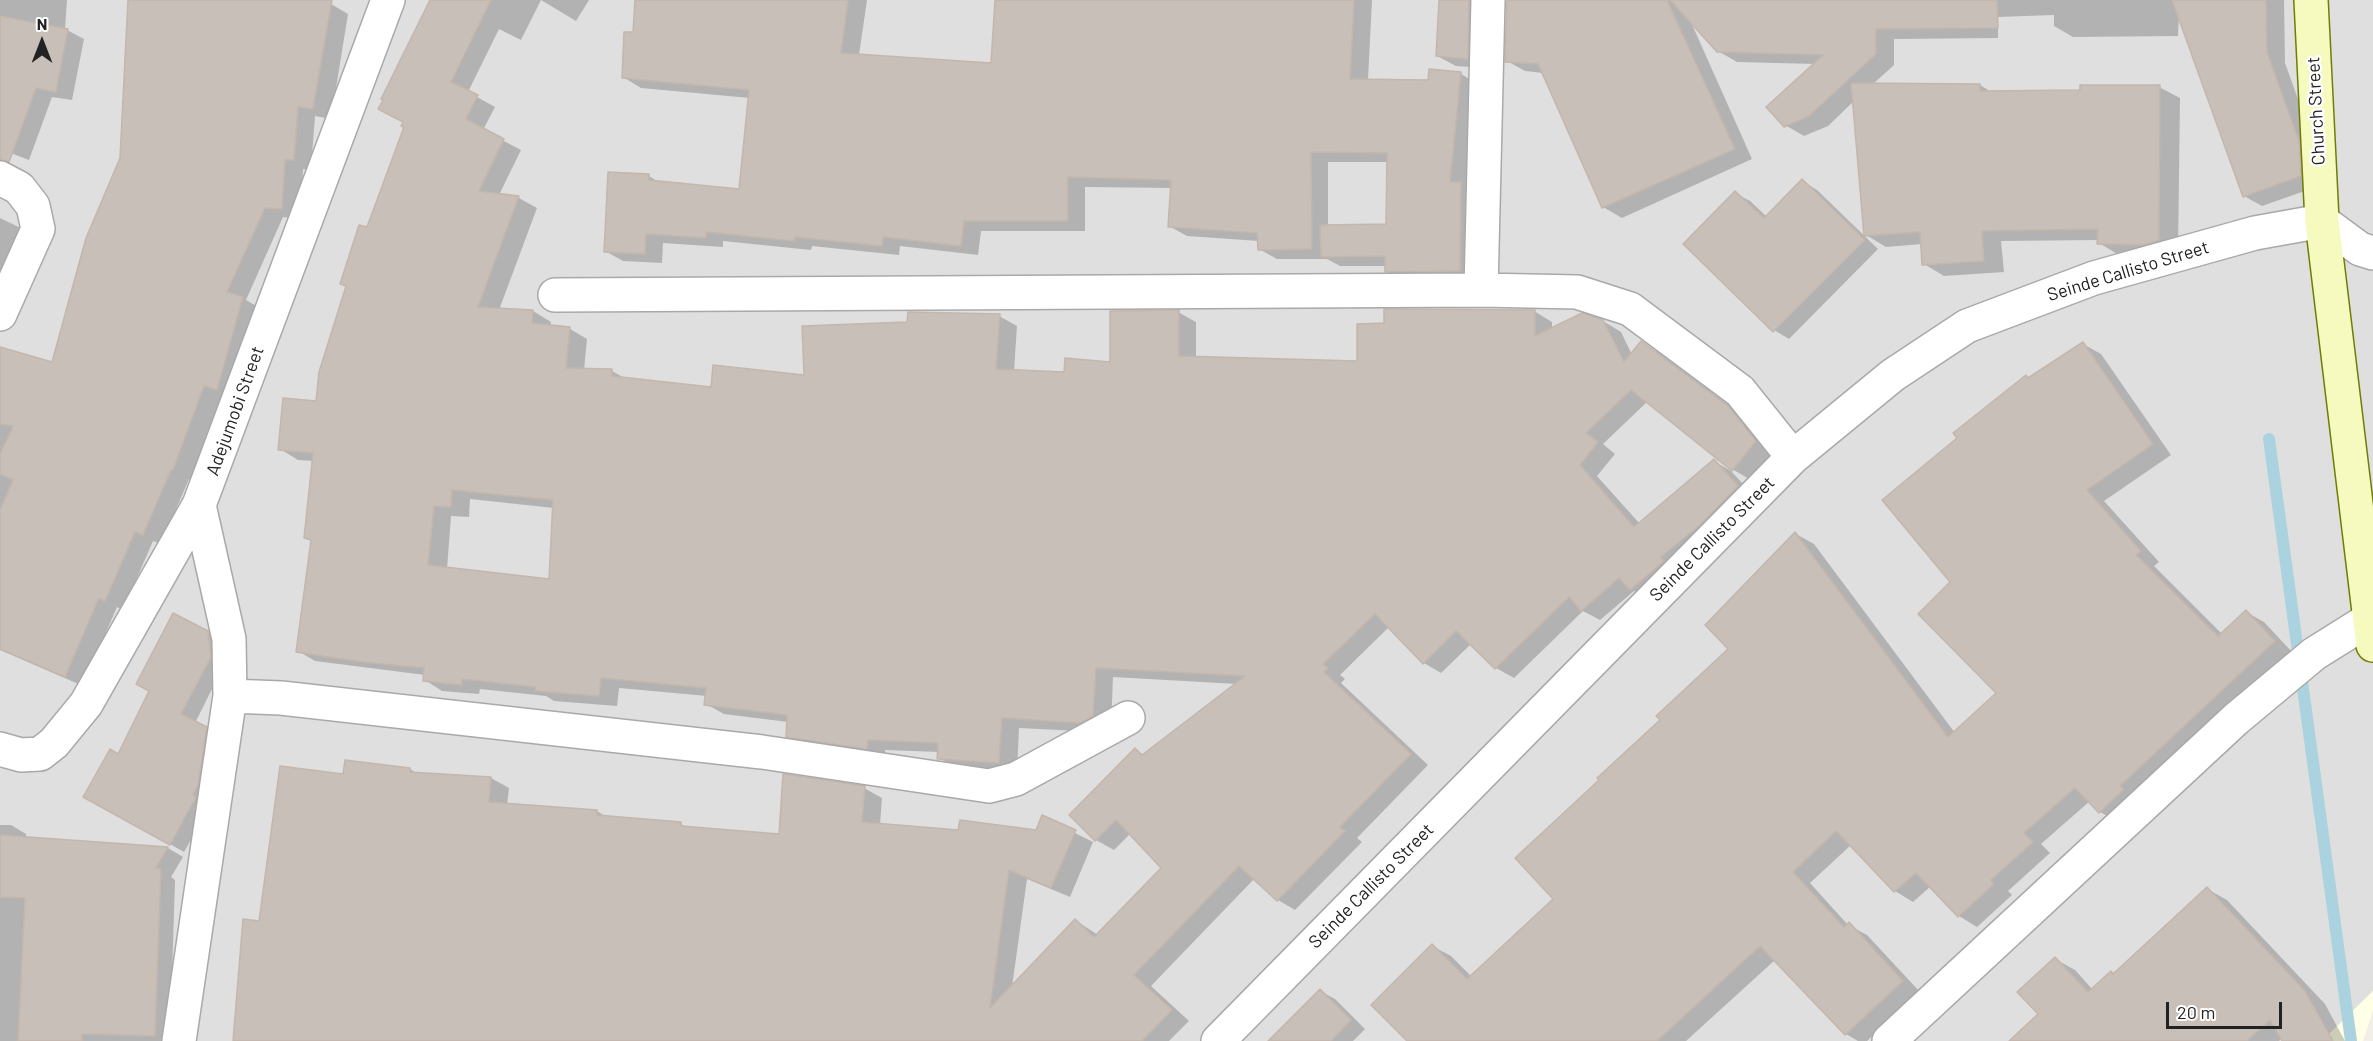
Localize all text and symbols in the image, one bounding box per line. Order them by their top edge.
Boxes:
north arrow [12,12,72,72]
text: N [37,14,47,33]
street label: Church Street [2302,56,2330,166]
street label: Seinde Callisto Street [2045,236,2211,306]
street label: Adejumobi Street [202,343,268,479]
street label: Seinde Callisto Street [1645,472,1779,606]
street label: Seinde Callisto Street [1304,819,1438,953]
scale bar [2169,990,2284,1028]
text: 20 m [2177,1001,2215,1023]

